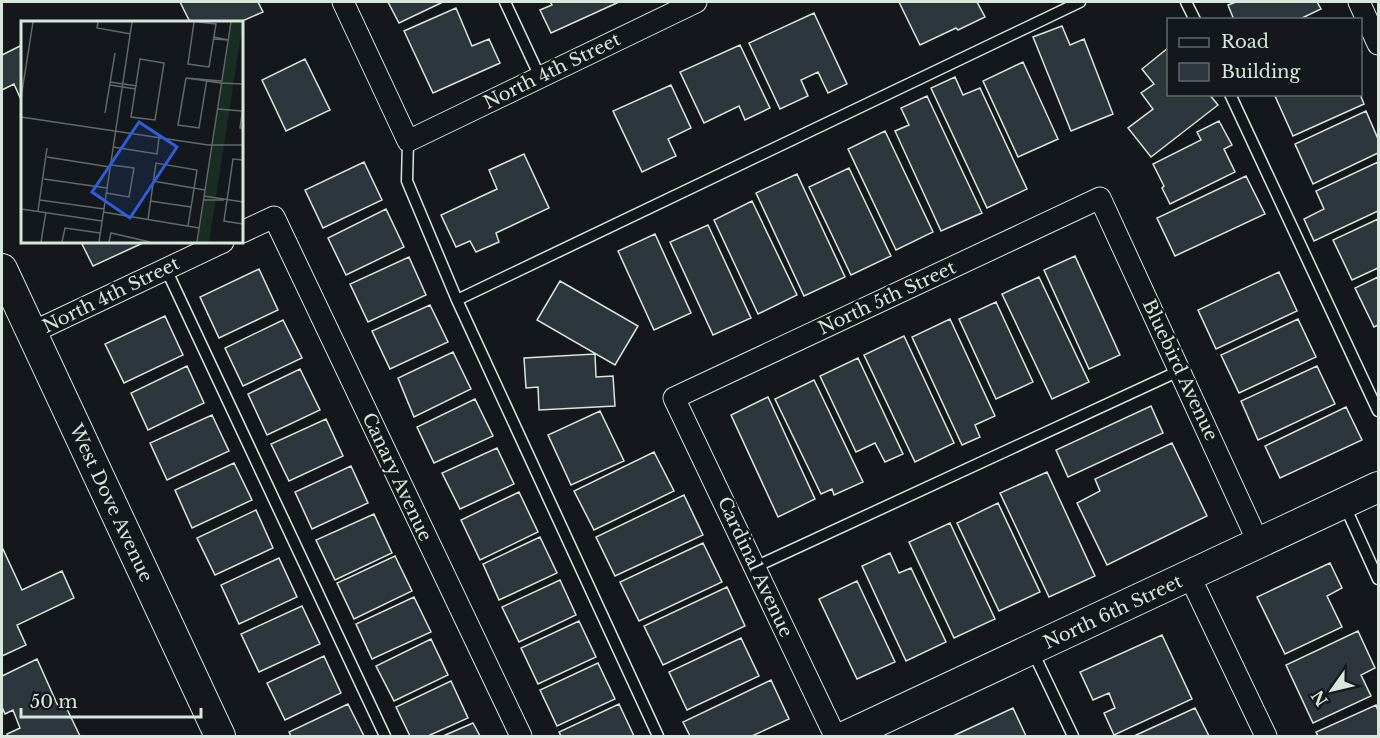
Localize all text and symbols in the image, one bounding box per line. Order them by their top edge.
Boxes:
legend [1167,18,1362,96]
inset map [21,21,243,243]
street label: North 4th Street [480,28,624,114]
text: Road [1221,31,1269,53]
text: Building [1221,61,1300,83]
street label: North 4th Street [39,252,183,338]
street label: North 5th Street [815,256,959,339]
street label: Bluebird Avenue [1138,296,1222,444]
street label: Canary Avenue [358,409,436,545]
street label: West Dove Avenue [64,420,157,585]
street label: Cardinal Avenue [713,493,797,641]
street label: North 6th Street [1040,570,1186,654]
north arrow [1302,660,1362,720]
scale bar [21,681,201,719]
text: N [1307,687,1332,710]
text: 50 m [30,691,78,713]

